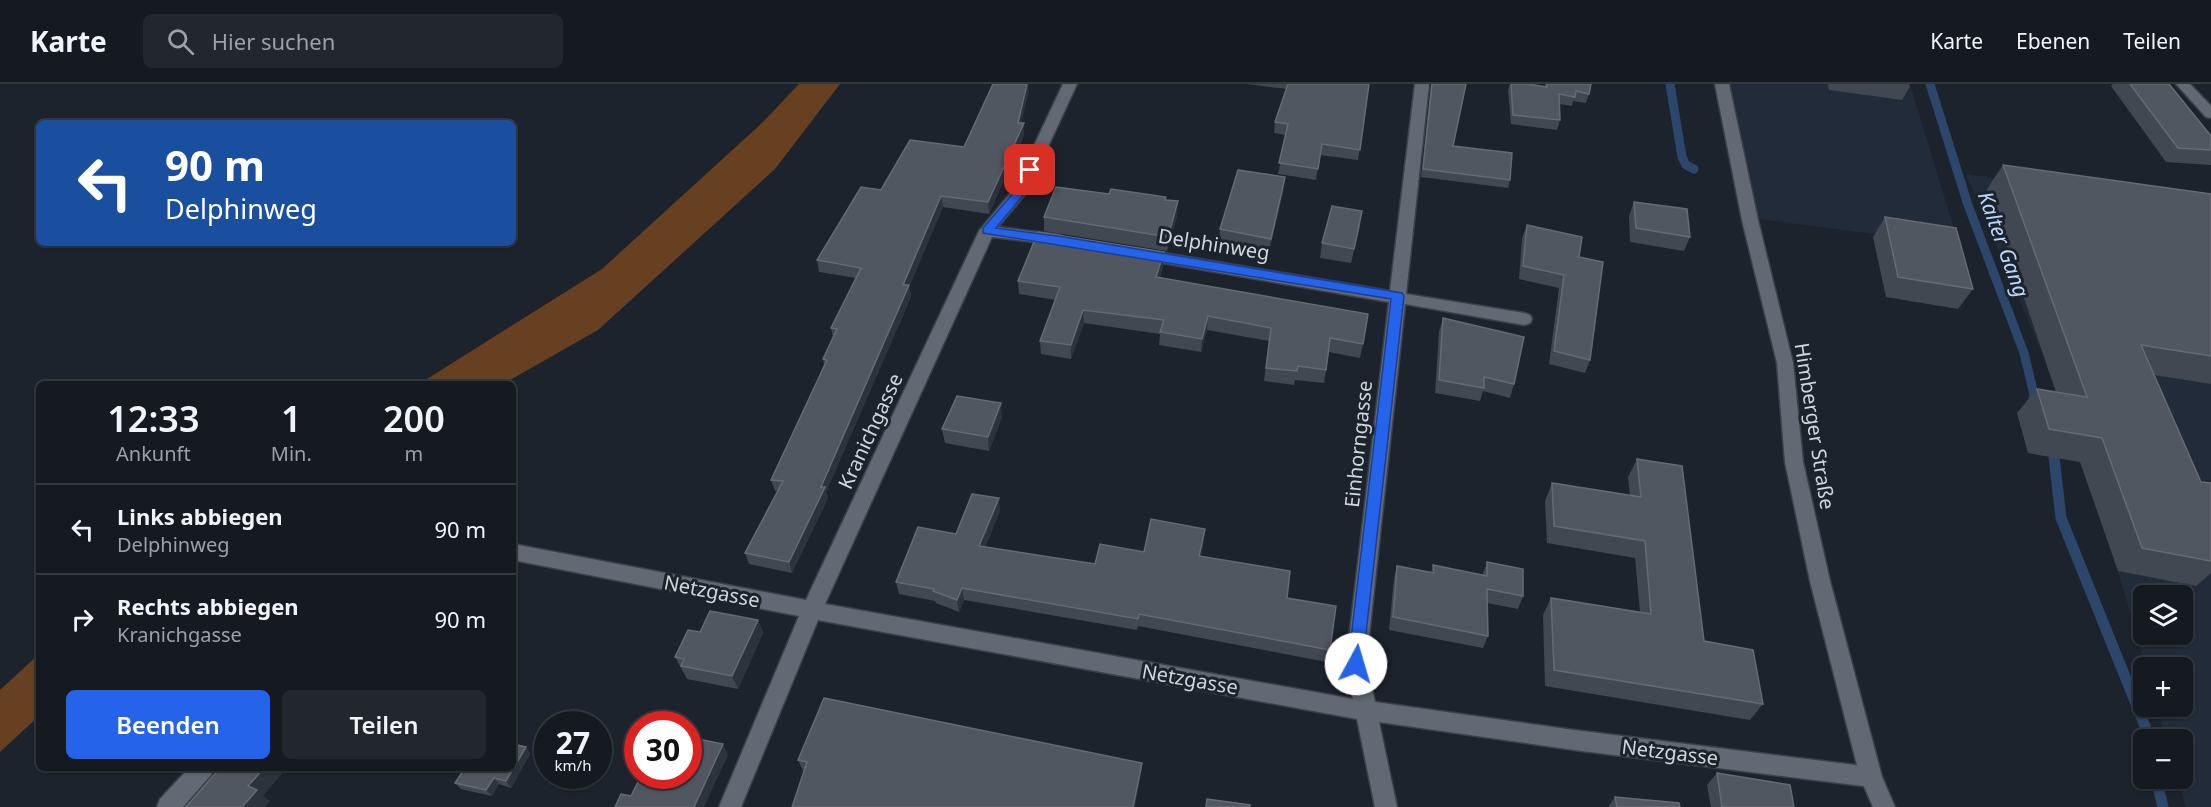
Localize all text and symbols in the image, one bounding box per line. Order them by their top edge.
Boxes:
search box [143,14,563,68]
text: Karte [30,22,107,60]
icon: search [164,25,197,58]
text: Hier suchen [212,26,335,56]
text: Karte [1930,27,1983,55]
text: Ebenen [2016,27,2090,55]
text: Teilen [2123,27,2181,55]
text: 90 m [165,136,265,193]
icon: left [66,144,144,222]
pin [1004,144,1055,195]
icon: arrive [1013,153,1046,186]
water label: Kalter Gang [1972,187,2036,301]
text: Delphinweg [165,190,317,227]
street label: Delphinweg [1156,222,1272,266]
street label: Himberger Straße [1788,341,1842,511]
street label: Kranichgasse [831,369,909,493]
street label: Einhorngasse [1338,379,1378,509]
text: 12:33 [107,394,200,443]
text: 1 [281,394,302,443]
text: 200 [383,394,445,443]
text: Ankunft [116,440,191,467]
text: Min. [271,440,312,467]
text: m [405,440,423,467]
text: Links abbiegen [117,501,283,531]
icon: left [66,513,99,546]
text: 90 m [435,514,486,544]
text: Delphinweg [117,531,230,558]
street label: Netzgasse [662,568,762,614]
map controls [2133,585,2193,789]
button: layers [2133,585,2193,645]
text: Rechts abbiegen [117,591,299,621]
icon: right [66,603,99,636]
text: 90 m [435,604,486,634]
text: Kranichgasse [117,621,242,648]
position arrow [1324,632,1388,696]
street label: Netzgasse [1140,657,1240,701]
button: + [2133,657,2193,717]
button: Beenden [66,690,270,759]
button: Teilen [282,690,486,759]
speed limit sign: 30 [624,711,702,789]
text: 27 [556,722,590,763]
button: − [2133,729,2193,789]
street label: Netzgasse [1620,733,1720,771]
text: km/h [555,755,591,775]

